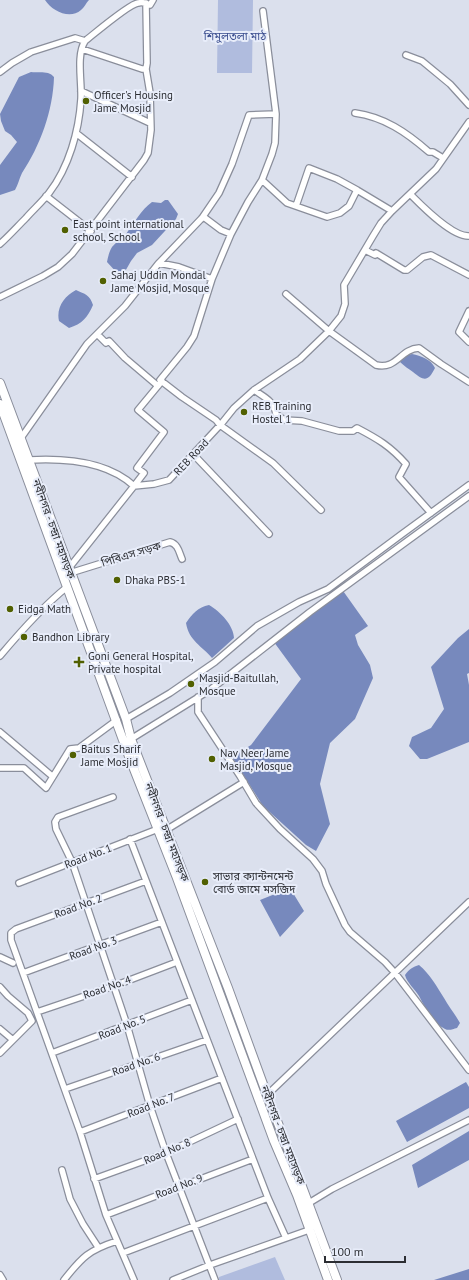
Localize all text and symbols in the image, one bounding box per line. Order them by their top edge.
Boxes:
park label: শিমুলতলা মাঠ [203,29,267,43]
place label: Officer's Housing Jame Mosjid [93,88,173,115]
marker: Officer's Housing Jame Mosjid [81,96,91,106]
place label: East point international school, School [73,217,185,244]
marker: East point international school, School [60,225,70,235]
place label: Sahaj Uddin Mondal Jame Mosjid, Mosque [110,268,210,295]
marker: Sahaj Uddin Mondal Jame Mosjid, Mosque [98,276,108,286]
place label: REB Training Hostel 1 [252,399,312,426]
marker: REB Training Hostel 1 [239,407,249,417]
street label: REB Road [171,436,212,478]
street label: নবীনগর - চন্দ্রা মহাসড়ক [29,476,79,581]
street label: পিবিএস সড়ক [99,538,163,570]
place label: Dhaka PBS-1 [125,573,186,587]
marker: Dhaka PBS-1 [112,575,122,585]
place label: Eidga Math [18,602,71,616]
marker: Eidga Math [5,604,15,614]
place label: Bandhon Library [32,630,110,644]
marker: Bandhon Library [19,632,29,642]
place label: Goni General Hospital, Private hospital [88,649,194,676]
marker: Goni General Hospital, Private hospital [73,656,85,668]
place label: Masjid-Baitullah, Mosque [199,671,278,698]
marker: Masjid-Baitullah, Mosque [186,679,196,689]
place label: Baitus Sharif Jame Mosjid [80,742,141,769]
place label: Nav Neer Jame Masjid, Mosque [220,746,292,773]
marker: Baitus Sharif Jame Mosjid [68,750,78,760]
marker: Nav Neer Jame Masjid, Mosque [207,754,217,764]
street label: নবীনগর - চন্দ্রা মহাসড়ক [141,780,192,884]
street label: Road No. 1 [62,841,114,871]
place label: সাভার ক্যান্টনমেন্ট বোর্ড জামে মসজিদ [212,869,296,896]
marker: সাভার ক্যান্টনমেন্ট বোর্ড জামে মসজিদ [200,877,210,887]
street label: Road No. 2 [52,891,104,921]
street label: Road No. 3 [67,933,119,963]
street label: Road No. 4 [81,972,133,1002]
street label: Road No. 5 [96,1012,148,1042]
street label: Road No. 6 [110,1049,162,1079]
street label: নবীনগর - চন্দ্রা মহাসড়ক [257,1083,308,1187]
street label: Road No. 7 [125,1090,177,1120]
street label: Road No. 8 [141,1135,193,1167]
street label: Road No. 9 [153,1171,205,1201]
scale bar [325,1238,405,1264]
text: 100 m [331,1244,364,1259]

